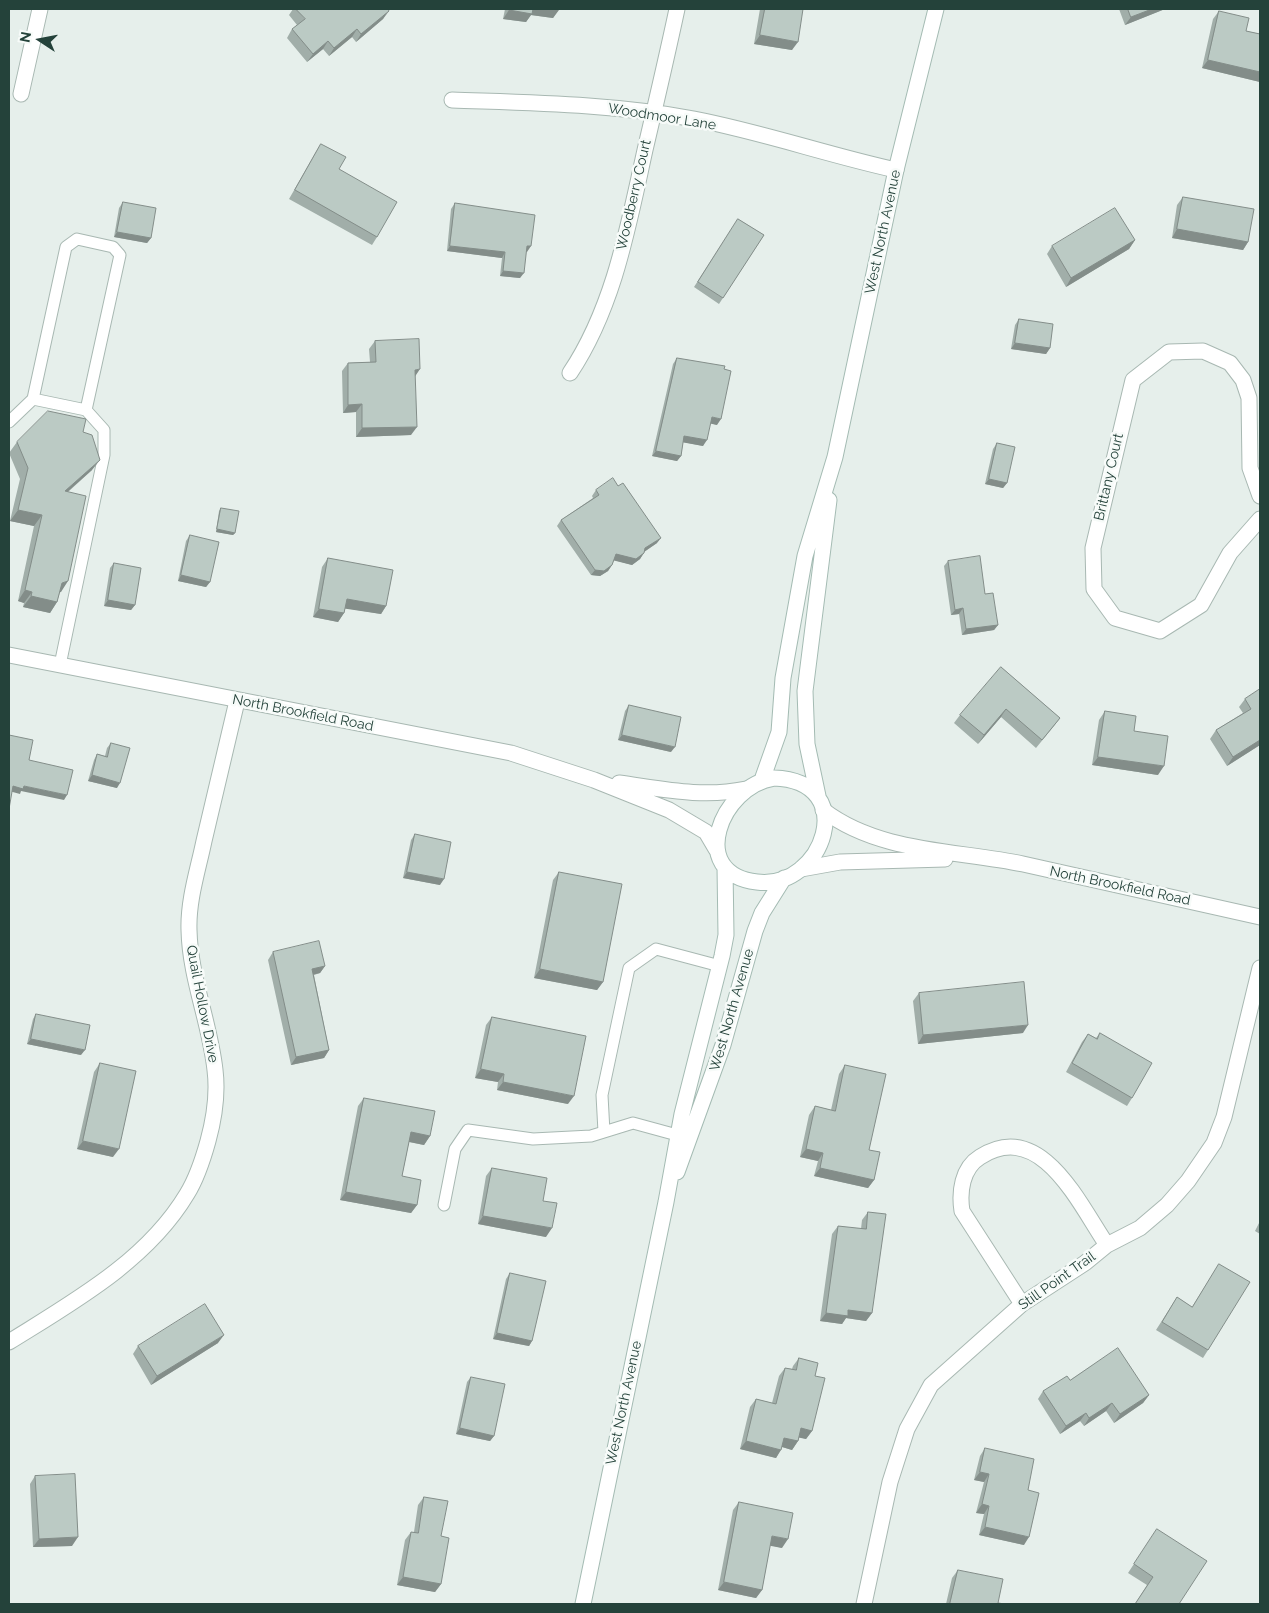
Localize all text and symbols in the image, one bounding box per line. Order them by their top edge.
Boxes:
north arrow [15,15,65,65]
text: N [16,30,34,44]
street label: Woodmoor Lane [607,100,717,134]
street label: Woodberry Court [613,138,655,252]
street label: West North Avenue [862,168,904,296]
street label: Brittany Court [1091,432,1127,522]
street label: North Brookfield Road [231,691,375,735]
street label: North Brookfield Road [1048,863,1192,909]
street label: Quail Hollow Drive [182,944,222,1064]
street label: West North Avenue [707,947,757,1073]
street label: Still Point Trail [1015,1248,1099,1314]
street label: West North Avenue [603,1339,645,1467]

